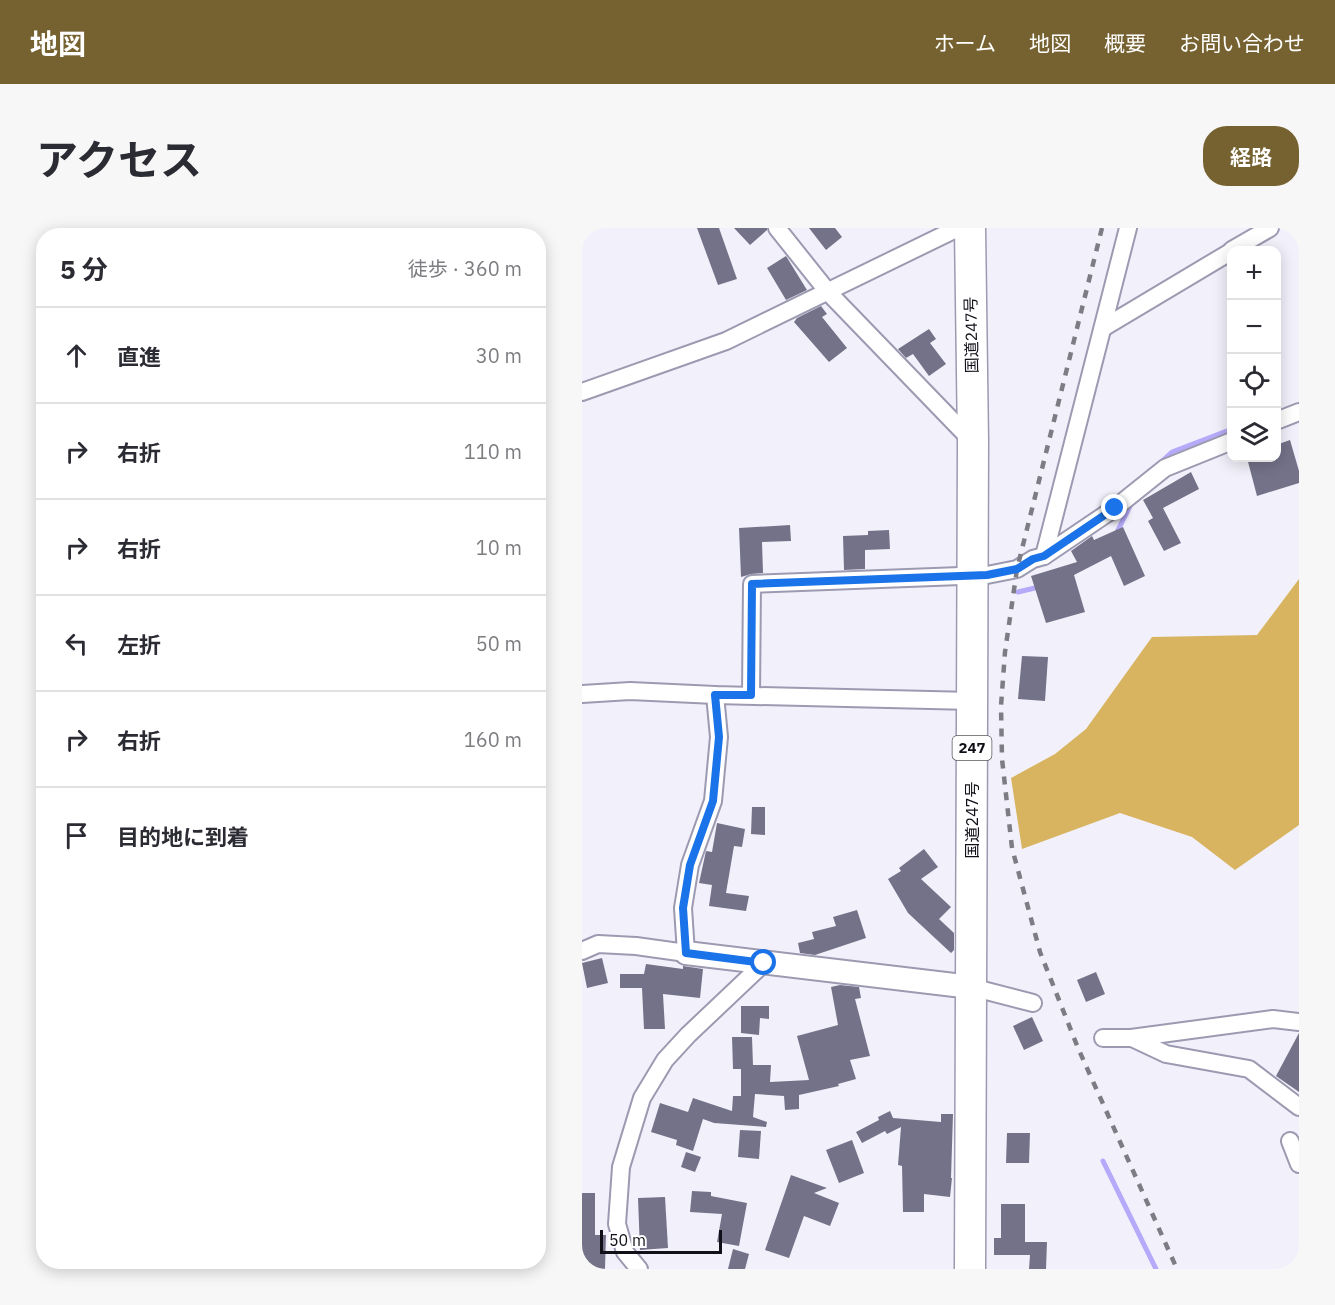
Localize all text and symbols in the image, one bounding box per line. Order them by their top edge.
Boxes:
text: 地図 [30,25,86,62]
text: ホーム [934,29,996,57]
text: 地図 [1029,29,1071,57]
text: 概要 [1104,29,1146,57]
text: お問い合わせ [1179,29,1305,57]
button: 経路 [1203,126,1299,186]
text: アクセス [36,132,202,187]
map controls [1227,246,1281,462]
button: + [1227,246,1281,300]
text: 5 分 [60,252,108,286]
text: 徒歩 · 360 m [408,255,522,282]
street label: 国道247号 [960,296,982,374]
button: − [1227,300,1281,354]
icon: ahead [60,339,93,372]
text: 直進 [117,342,161,371]
text: 30 m [476,342,522,369]
button: locate [1227,354,1281,408]
button: layers [1227,408,1281,462]
icon: right [60,435,93,468]
text: 右折 [117,438,161,467]
text: 110 m [464,438,522,465]
route end [1101,494,1127,520]
icon: right [60,531,93,564]
text: 右折 [117,534,161,563]
text: 10 m [476,534,522,561]
icon: left [60,627,93,660]
text: 左折 [117,630,161,659]
text: 50 m [476,630,522,657]
icon: right [60,723,93,756]
text: 右折 [117,726,161,755]
text: 160 m [464,726,522,753]
road number: 247 [952,736,992,760]
street label: 国道247号 [962,782,982,858]
icon: arrive [60,819,93,852]
text: 目的地に到着 [117,822,249,851]
route start [750,949,776,975]
scale bar [600,1227,722,1254]
text: 50 m [609,1230,646,1250]

